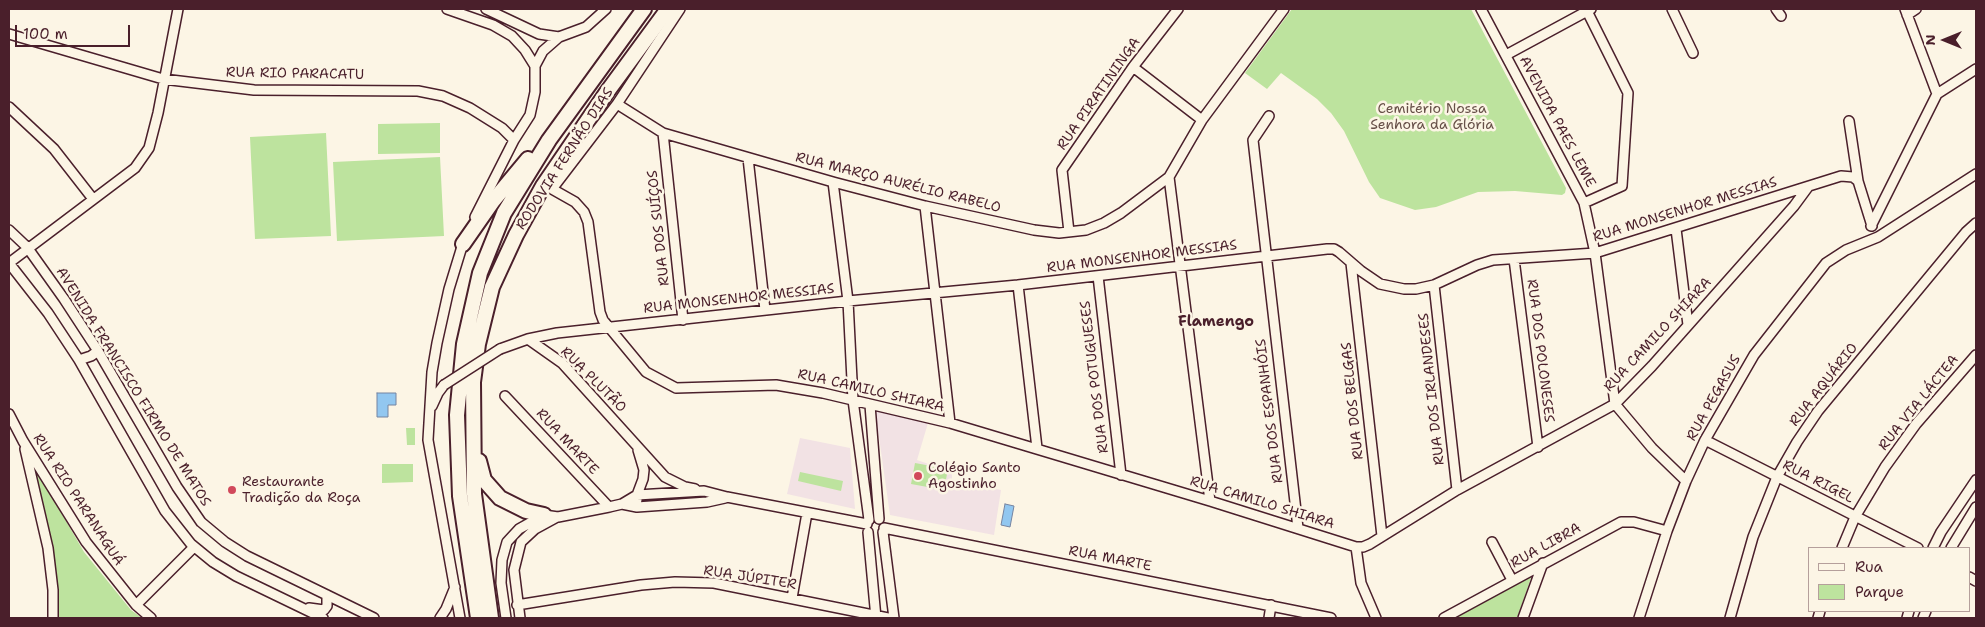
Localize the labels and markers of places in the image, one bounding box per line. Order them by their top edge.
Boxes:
place label: Colégio Santo Agostinho [928,460,1021,492]
marker: Colégio Santo Agostinho [912,470,924,482]
place label: Restaurante Tradição da Roça [242,474,360,507]
marker: Restaurante Tradição da Roça [226,484,238,496]

